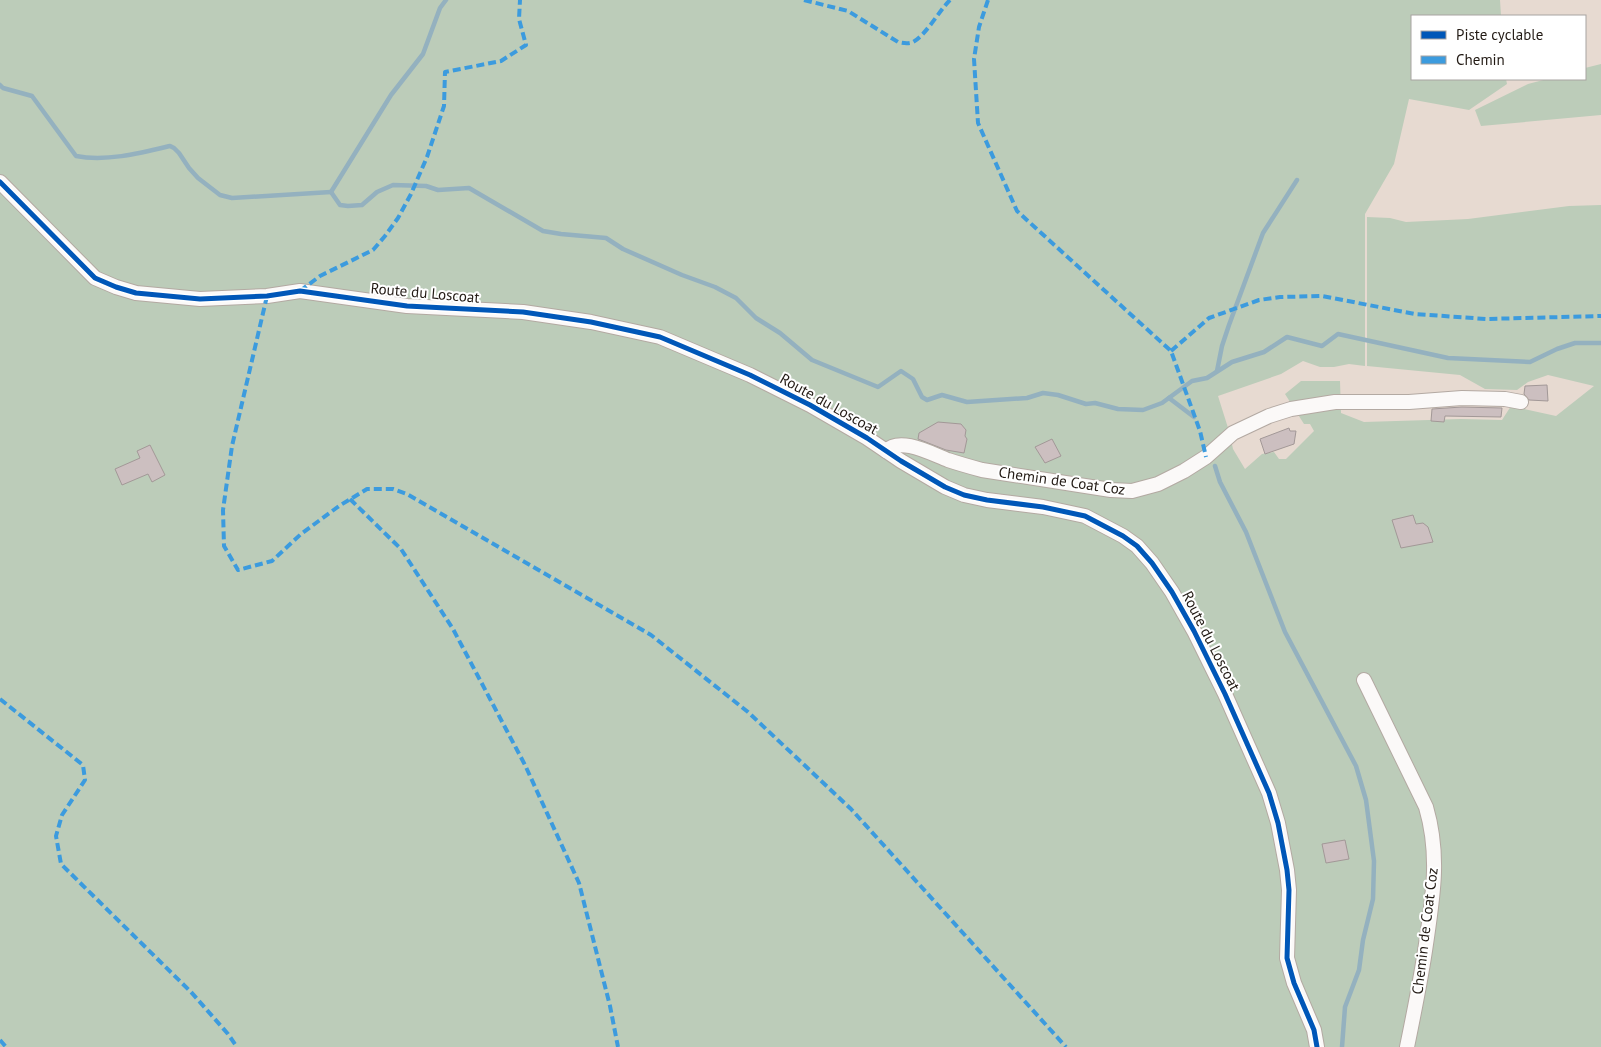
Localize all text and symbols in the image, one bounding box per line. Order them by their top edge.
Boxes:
legend [1411,15,1586,80]
text: Piste cyclable [1456,25,1543,44]
text: Chemin [1456,50,1505,69]
street label: Route du Loscoat [370,278,480,307]
street label: Route du Loscoat [777,369,882,438]
street label: Chemin de Coat Coz [998,462,1127,499]
street label: Route du Loscoat [1178,588,1245,694]
street label: Chemin de Coat Coz [1407,866,1442,995]

